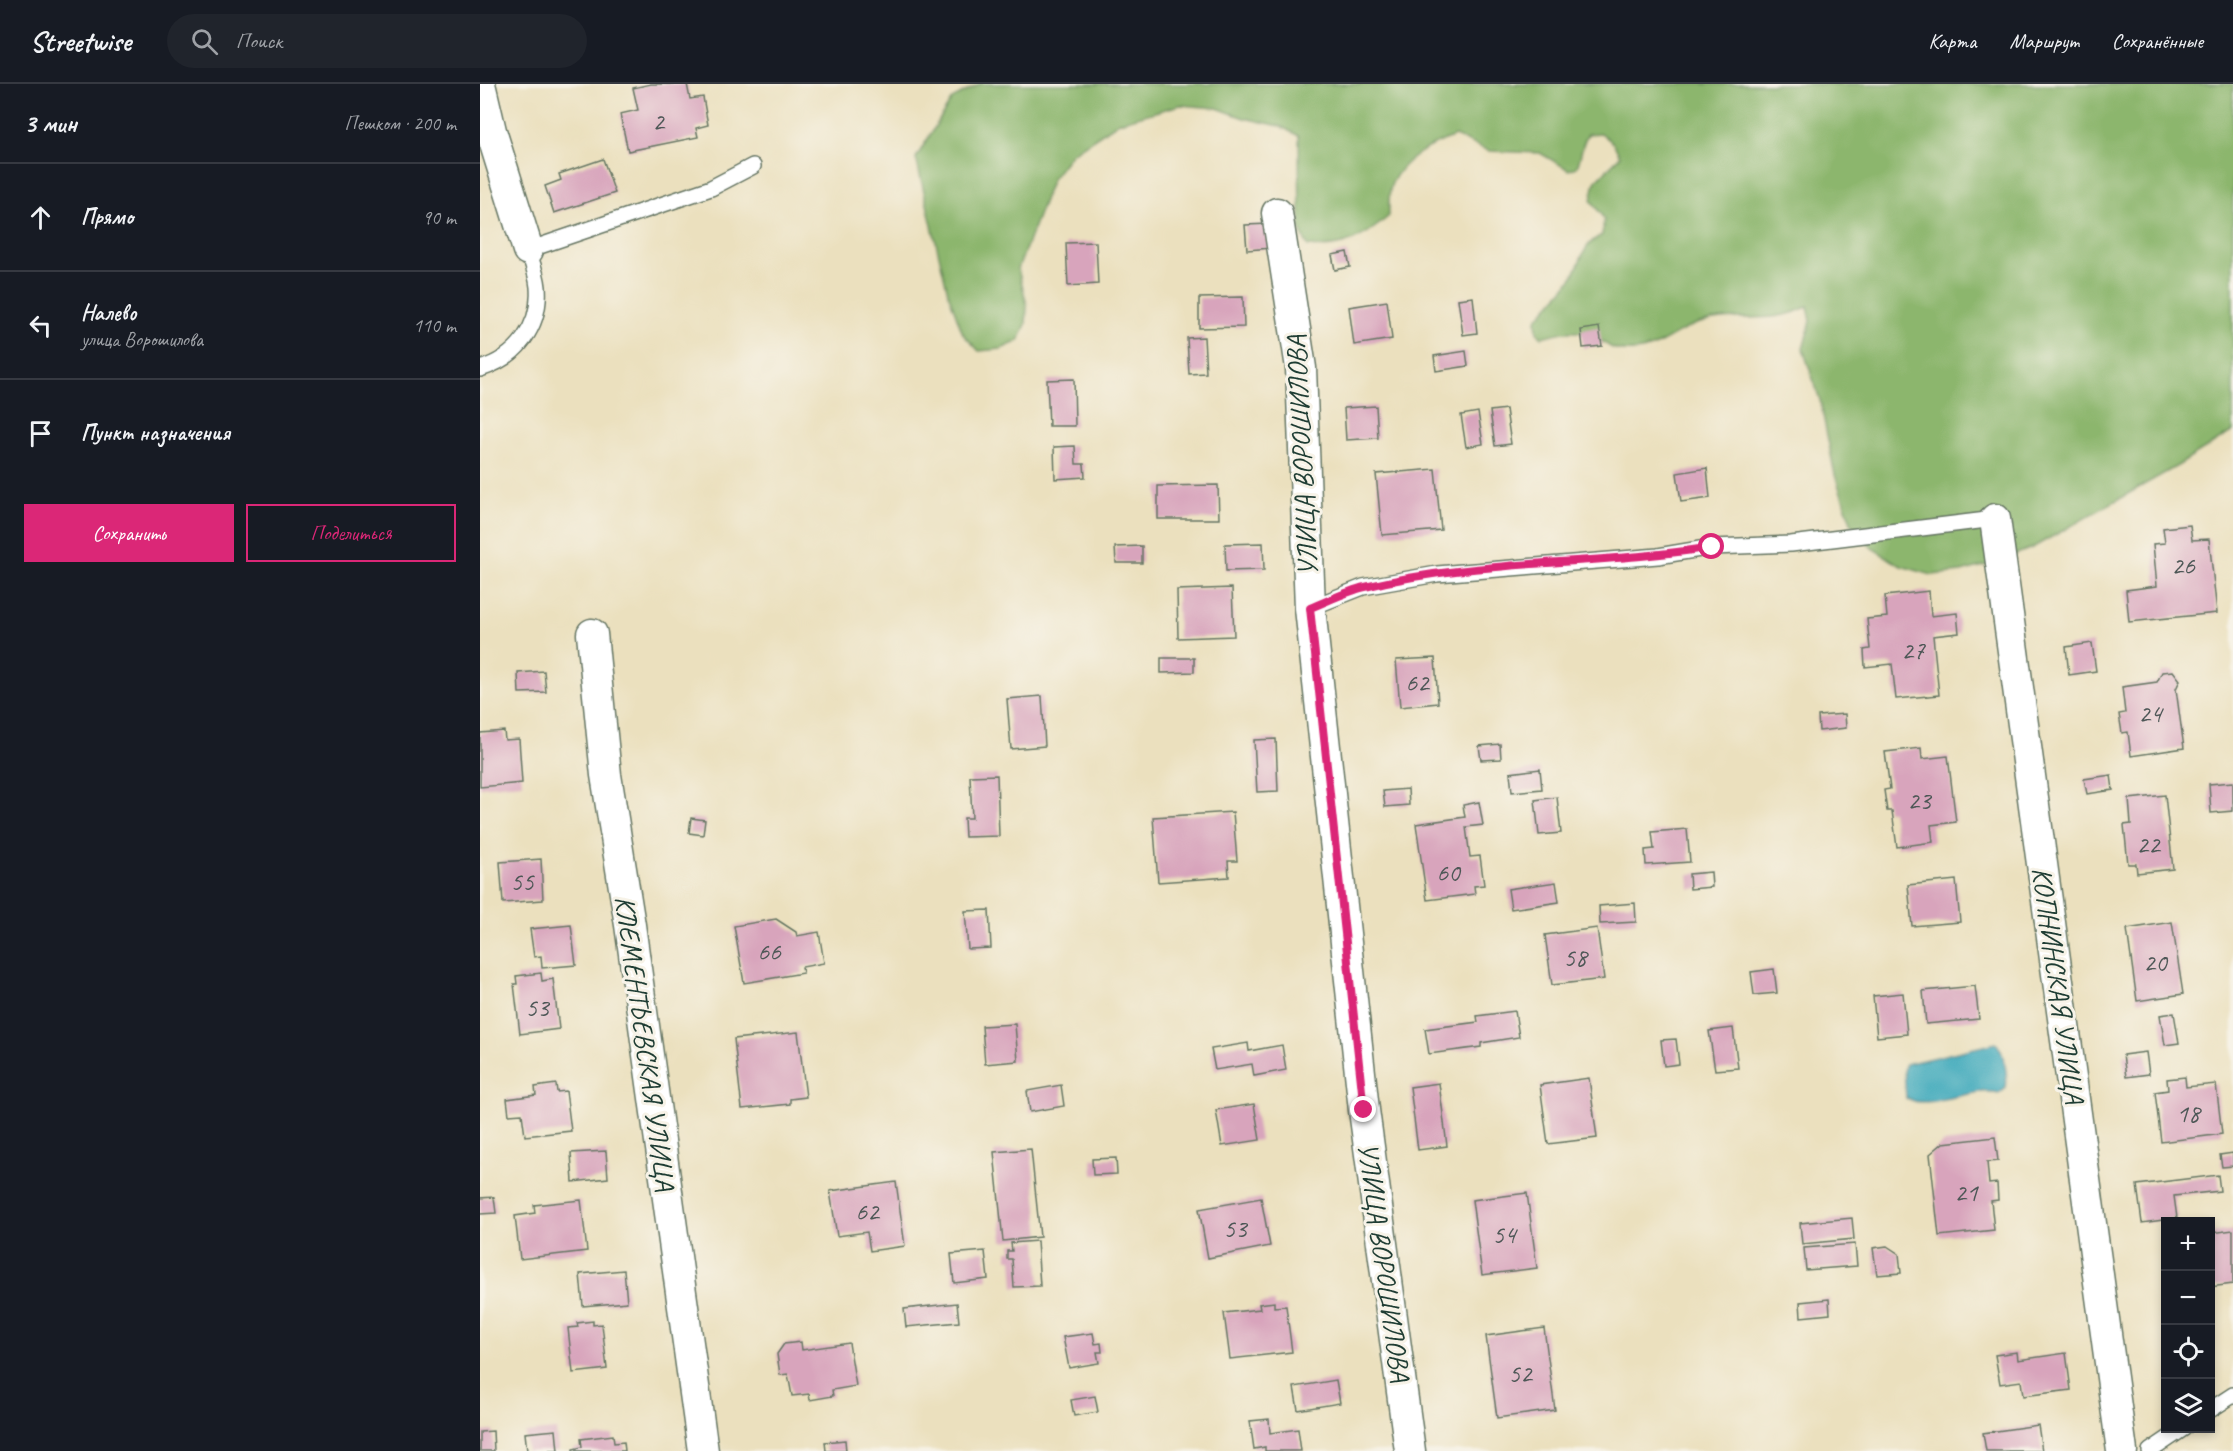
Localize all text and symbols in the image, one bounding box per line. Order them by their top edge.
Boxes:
search box [167,14,587,68]
text: Streetwise [30,24,131,59]
icon: search [188,25,221,58]
text: Поиск [236,27,282,55]
text: Карта [1928,28,1977,54]
text: Маршрут [2010,28,2079,54]
text: Сохранённые [2112,28,2203,54]
house number: 2 [652,105,666,138]
text: 3 мин [24,107,77,140]
text: Пешком · 200 m [344,111,456,136]
icon: ahead [24,201,57,234]
text: Прямо [81,203,133,231]
text: 90 m [422,205,456,230]
text: Налево [81,299,137,327]
icon: left [24,309,57,342]
text: 110 m [413,313,456,338]
text: улица Ворошилова [81,327,203,352]
street label: УЛИЦА ВОРОШИЛОВА [1278,334,1325,577]
icon: arrive [24,417,57,450]
text: Пункт назначения [81,419,230,447]
button: Сохранить [24,504,234,562]
button: Поделиться [246,504,456,562]
route start [1698,533,1724,559]
house number: 26 [2171,549,2196,582]
house number: 27 [1901,634,1926,667]
house number: 62 [1405,666,1431,699]
house number: 24 [2138,697,2164,730]
house number: 23 [1907,784,1933,817]
house number: 22 [2136,828,2162,861]
house number: 60 [1436,856,1462,889]
house number: 55 [510,865,535,898]
street label: КОПНИНСКАЯ УЛИЦА [2025,865,2093,1107]
street label: КЛЕМЕНТЬЕВСКАЯ УЛИЦА [607,893,684,1194]
house number: 66 [757,935,782,968]
house number: 58 [1563,941,1589,974]
house number: 20 [2143,946,2169,979]
house number: 53 [525,991,551,1024]
route end [1350,1096,1376,1122]
house number: 18 [2176,1097,2202,1130]
street label: УЛИЦА ВОРОШИЛОВА [1350,1140,1419,1385]
house number: 21 [1954,1176,1979,1209]
house number: 62 [855,1195,881,1228]
house number: 53 [1223,1212,1249,1245]
map controls [2161,1217,2215,1433]
button: + [2161,1217,2215,1271]
house number: 54 [1492,1218,1518,1251]
button: − [2161,1271,2215,1325]
button: locate [2161,1325,2215,1379]
house number: 52 [1508,1357,1534,1390]
button: layers [2161,1379,2215,1433]

